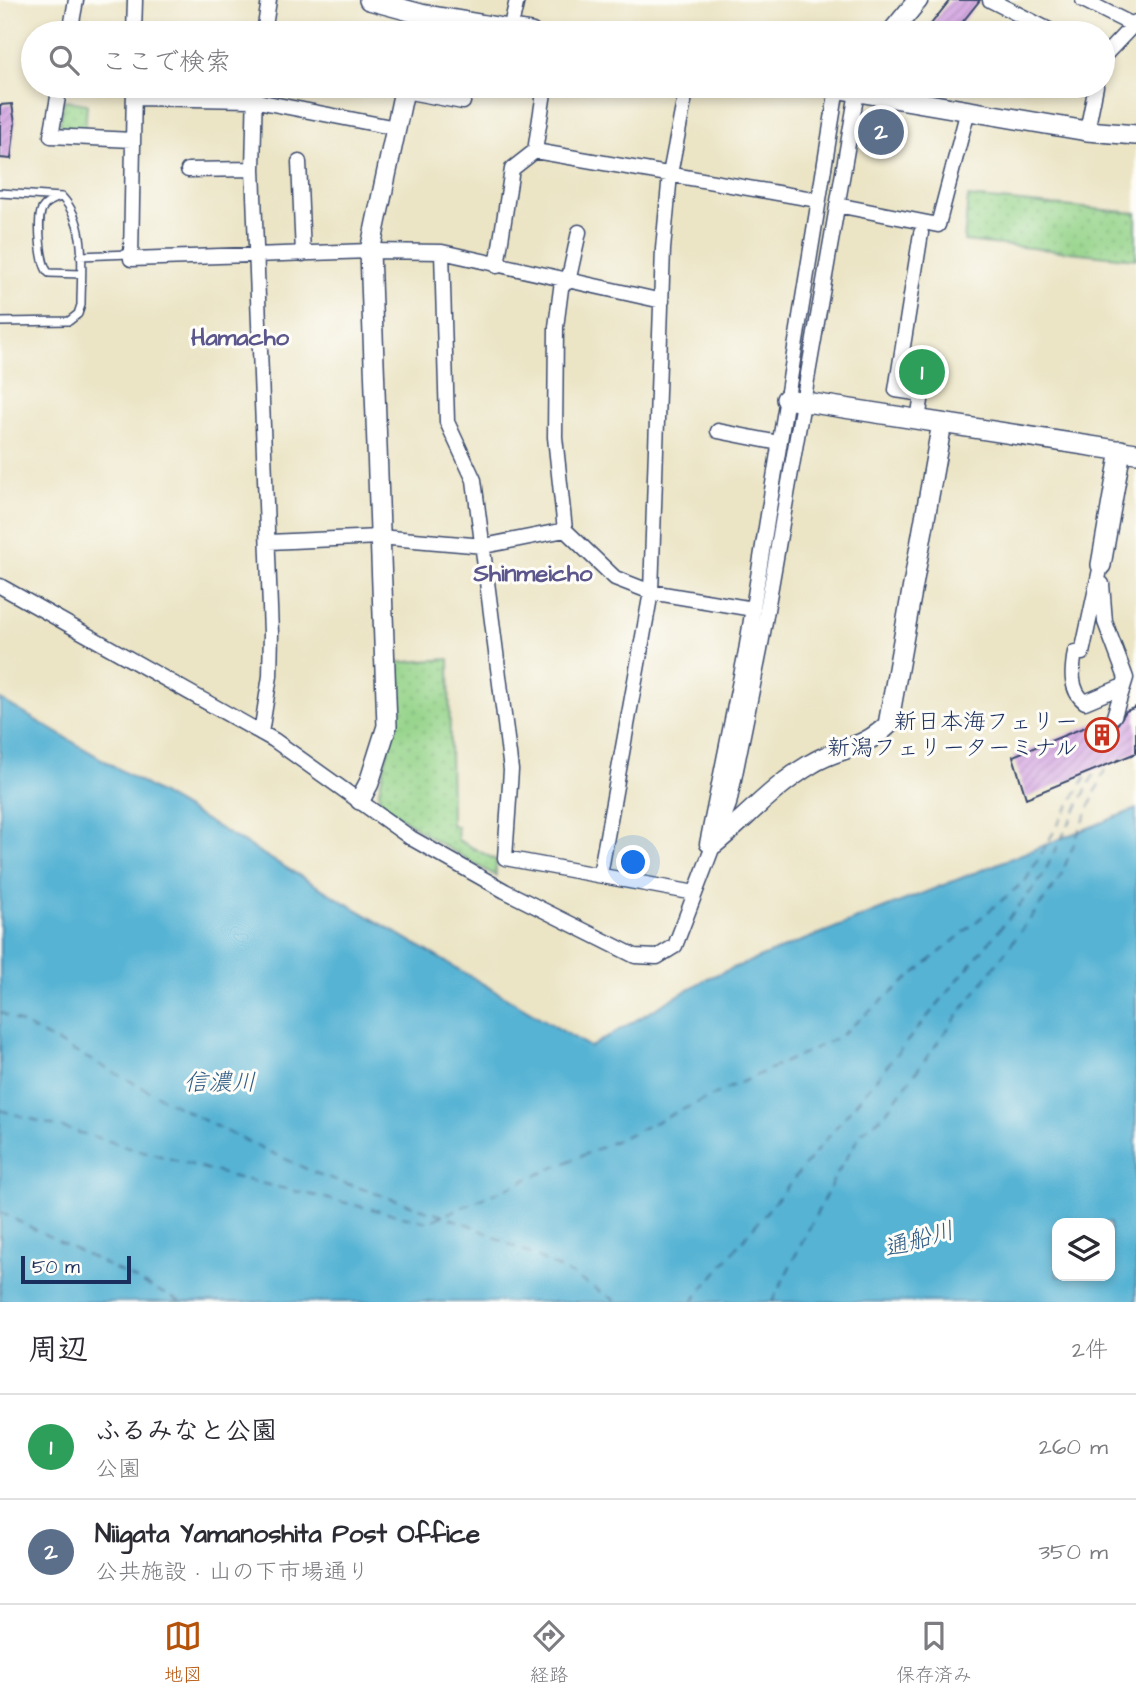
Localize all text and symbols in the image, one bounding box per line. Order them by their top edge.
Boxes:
search box [21,21,1115,98]
icon: search [45,41,83,79]
text: ここで検索 [101,44,231,80]
pin: 2 [858,106,904,158]
district label: Hamacho [191,321,290,355]
pin: 1 [899,346,945,398]
district label: Shinmeicho [473,557,593,591]
place label: 新日本海フェリー 新潟フェリーターミナル [827,706,1078,764]
building icon: 新日本海フェリー 新潟フェリーターミナル [1083,716,1121,754]
your location [616,845,650,879]
water label: 信濃川 [184,1066,256,1100]
water label: 通船川 [880,1214,958,1266]
map controls [1052,1218,1115,1281]
button: layers [1052,1218,1115,1281]
scale bar [21,1253,131,1285]
text: 50 m [32,1254,80,1281]
text: 周辺 [28,1329,88,1371]
text: 2件 [1072,1334,1108,1366]
text: ふるみなと公園 [95,1413,277,1449]
text: 1 [50,1431,52,1463]
text: 260 m [1039,1431,1108,1463]
text: 公園 [95,1453,141,1485]
text: Niigata Yamanoshita Post Office [95,1516,480,1552]
text: 2 [44,1536,58,1568]
text: 350 m [1038,1536,1108,1568]
text: 公共施設 · 山の下市場通り [95,1556,370,1588]
tab: 地図 [164,1617,202,1689]
tab: 経路 [530,1617,568,1689]
tab: 保存済み [896,1617,972,1689]

